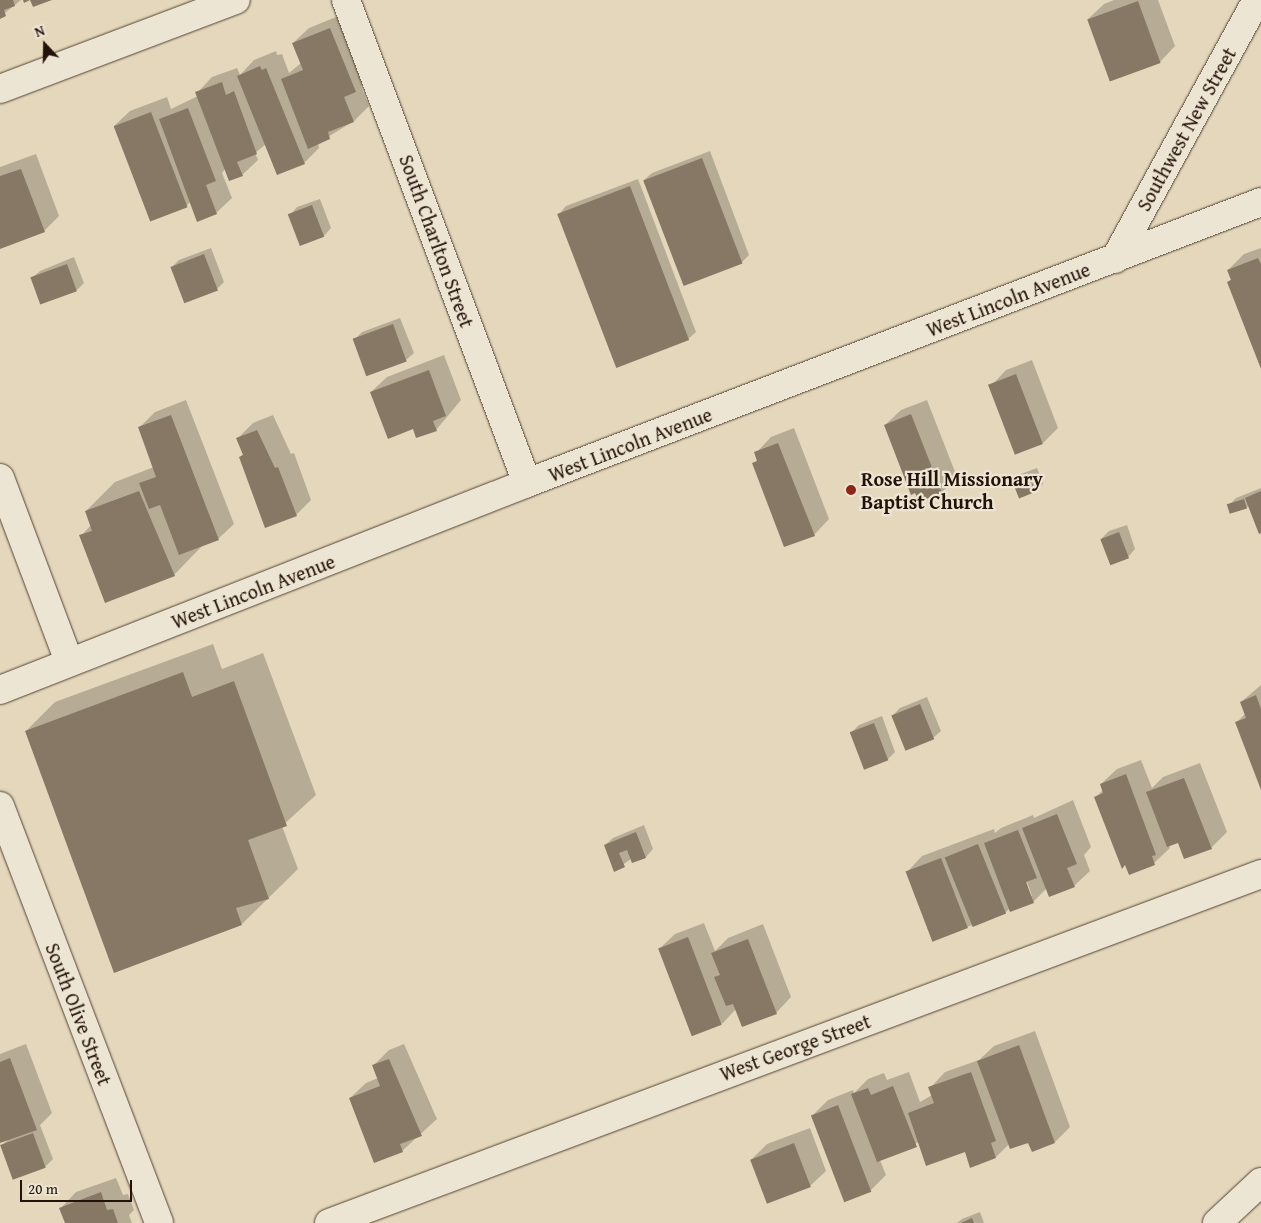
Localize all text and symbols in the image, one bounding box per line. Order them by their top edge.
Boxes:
north arrow [20,20,70,70]
text: N [32,20,48,42]
street label: Southwest New Street [1131,43,1241,215]
street label: South Charlton Street [395,151,479,331]
street label: West Lincoln Avenue [923,257,1093,341]
street label: West Lincoln Avenue [545,402,715,486]
place label: Rose Hill Missionary Baptist Church [861,466,1043,513]
marker: Rose Hill Missionary Baptist Church [845,484,857,496]
street label: West Lincoln Avenue [168,549,338,633]
street label: South Olive Street [41,939,117,1089]
street label: West George Street [716,1009,874,1085]
scale bar [22,1170,135,1202]
text: 20 m [28,1178,58,1199]

